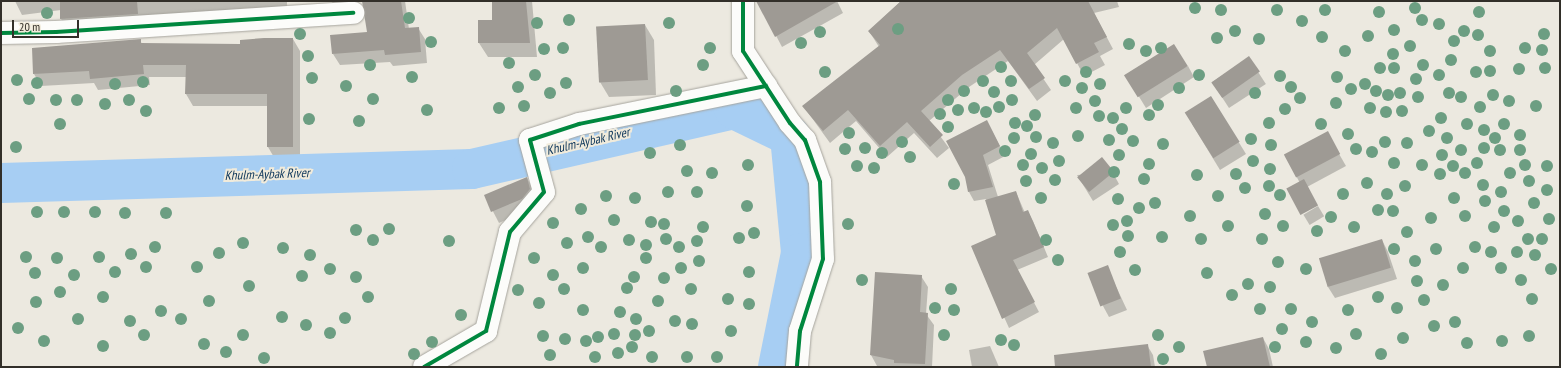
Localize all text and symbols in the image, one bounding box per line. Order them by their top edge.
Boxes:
scale bar [14,12,81,38]
text: 20 m [19,19,40,34]
water label: Khulm-Aybak River [545,125,631,159]
water label: Khulm-Aybak River [224,166,310,184]

